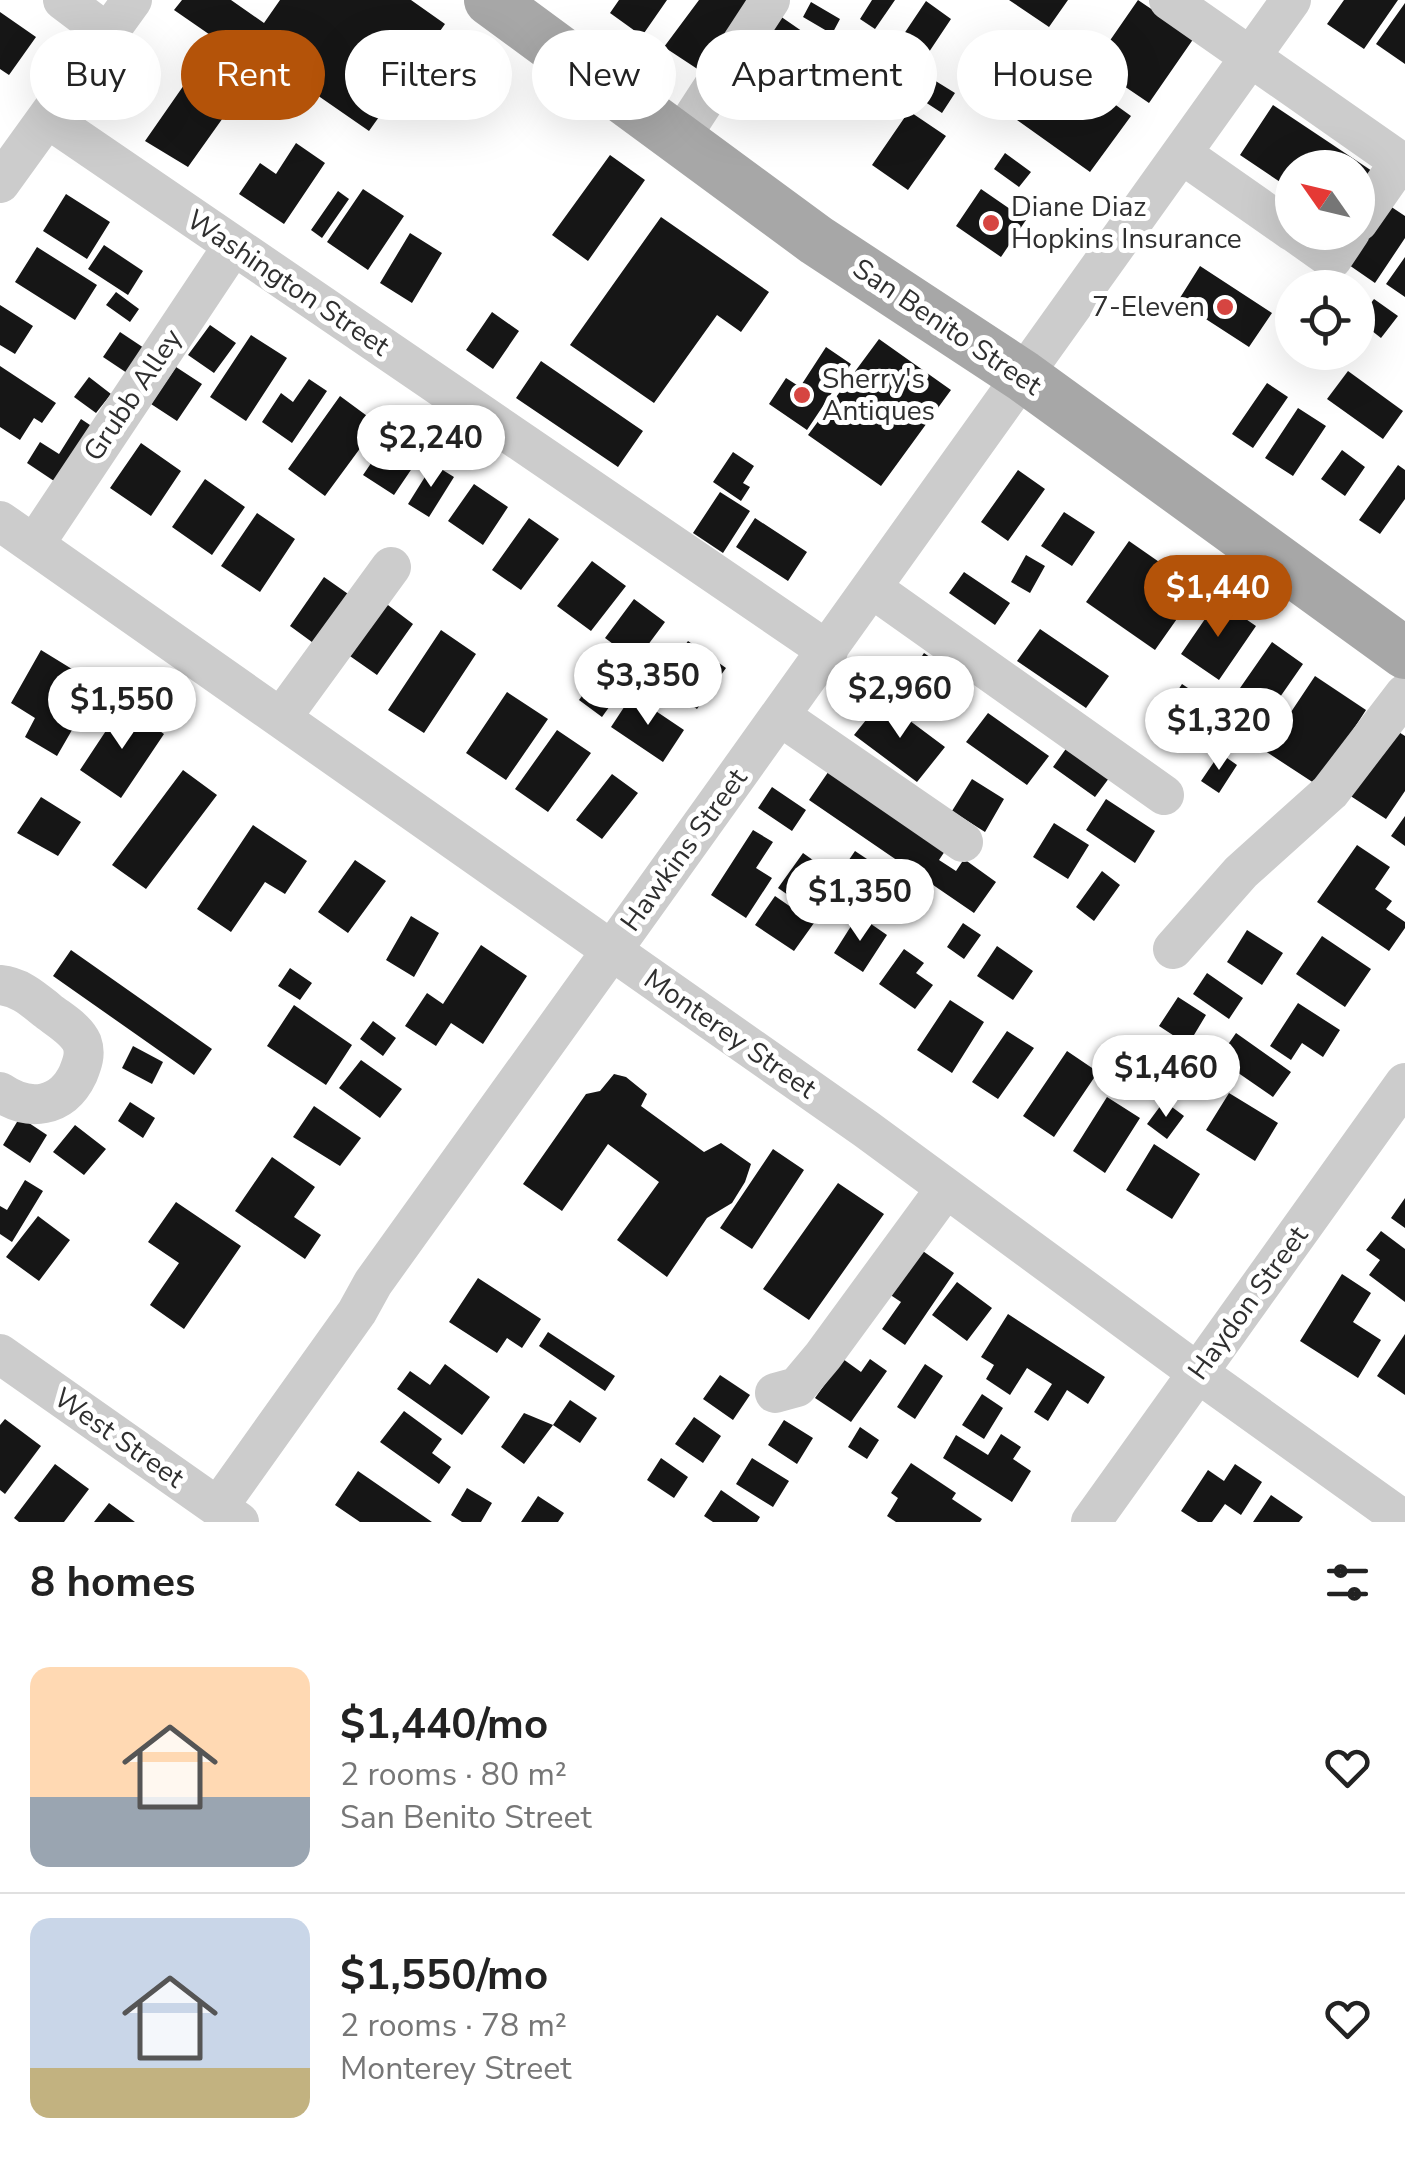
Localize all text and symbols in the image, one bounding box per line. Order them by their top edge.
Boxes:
chip: Buy [30,30,161,120]
chip: Rent [181,30,325,120]
chip: Filters [345,30,512,120]
chip: New [532,30,676,120]
chip: Apartment [696,30,937,120]
chip: House [957,30,1128,120]
north arrow [1275,150,1375,250]
map controls [1275,150,1375,370]
place label: Diane Diaz Hopkins Insurance [1011,188,1242,258]
street label: Washington Street [179,201,397,365]
marker: Diane Diaz Hopkins Insurance [980,212,1002,234]
street label: San Benito Street [845,250,1049,404]
button: locate [1275,270,1375,370]
place label: 7-Eleven [1092,288,1205,326]
marker: 7-Eleven [1214,296,1236,318]
street label: Grubb Alley [75,321,192,469]
place label: Sherry's Antiques [822,360,935,430]
marker: Sherry's Antiques [791,384,813,406]
pin: $2,240 [350,405,512,490]
text: $2,240 [379,416,483,459]
pin: $1,440 [1137,555,1299,640]
text: $1,440 [1166,566,1270,609]
pin: $3,350 [567,643,729,728]
text: $3,350 [596,654,700,697]
pin: $2,960 [819,656,981,741]
pin: $1,550 [41,667,203,752]
text: $2,960 [848,667,952,710]
text: $1,550 [70,678,174,721]
pin: $1,320 [1138,688,1300,773]
text: $1,320 [1167,699,1271,742]
street label: Hawkins Street [612,761,756,939]
pin: $1,350 [779,859,941,944]
text: $1,350 [808,870,912,913]
street label: Monterey Street [636,960,824,1108]
pin: $1,460 [1085,1035,1247,1120]
text: $1,460 [1114,1046,1218,1089]
street label: Haydon Street [1179,1218,1317,1388]
street label: West Street [46,1379,192,1497]
text: 8 homes [30,1554,195,1611]
icon: filters [1320,1555,1375,1610]
text: $1,440/mo [340,1696,548,1753]
icon: home [110,1707,230,1827]
icon: heart [1320,1740,1375,1795]
text: 2 rooms · 80 m² [340,1753,567,1796]
text: San Benito Street [340,1796,592,1839]
text: $1,550/mo [340,1947,548,2004]
icon: home [110,1958,230,2078]
icon: heart [1320,1991,1375,2046]
text: 2 rooms · 78 m² [340,2004,567,2047]
text: Monterey Street [340,2047,571,2090]

